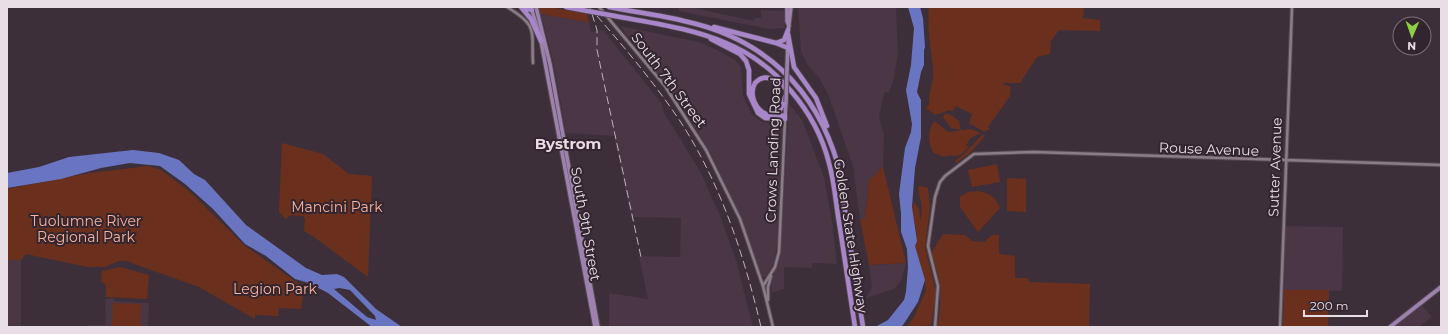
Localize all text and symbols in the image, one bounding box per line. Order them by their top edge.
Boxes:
north arrow [1392,16,1432,56]
street label: South 7th Street [627,29,711,132]
text: N [1407,39,1416,53]
street label: Crows Landing Road [761,77,785,223]
street label: Sutter Avenue [1264,117,1286,217]
district label: Bystrom [535,134,601,153]
street label: Rouse Avenue [1159,138,1259,160]
street label: Golden State Highway [830,158,872,315]
street label: South 9th Street [567,166,605,283]
park label: Mancini Park [291,198,383,216]
park label: Tuolumne River Regional Park [31,212,142,246]
park label: Legion Park [233,280,318,298]
scale bar [1304,292,1367,318]
text: 200 m [1310,298,1349,313]

